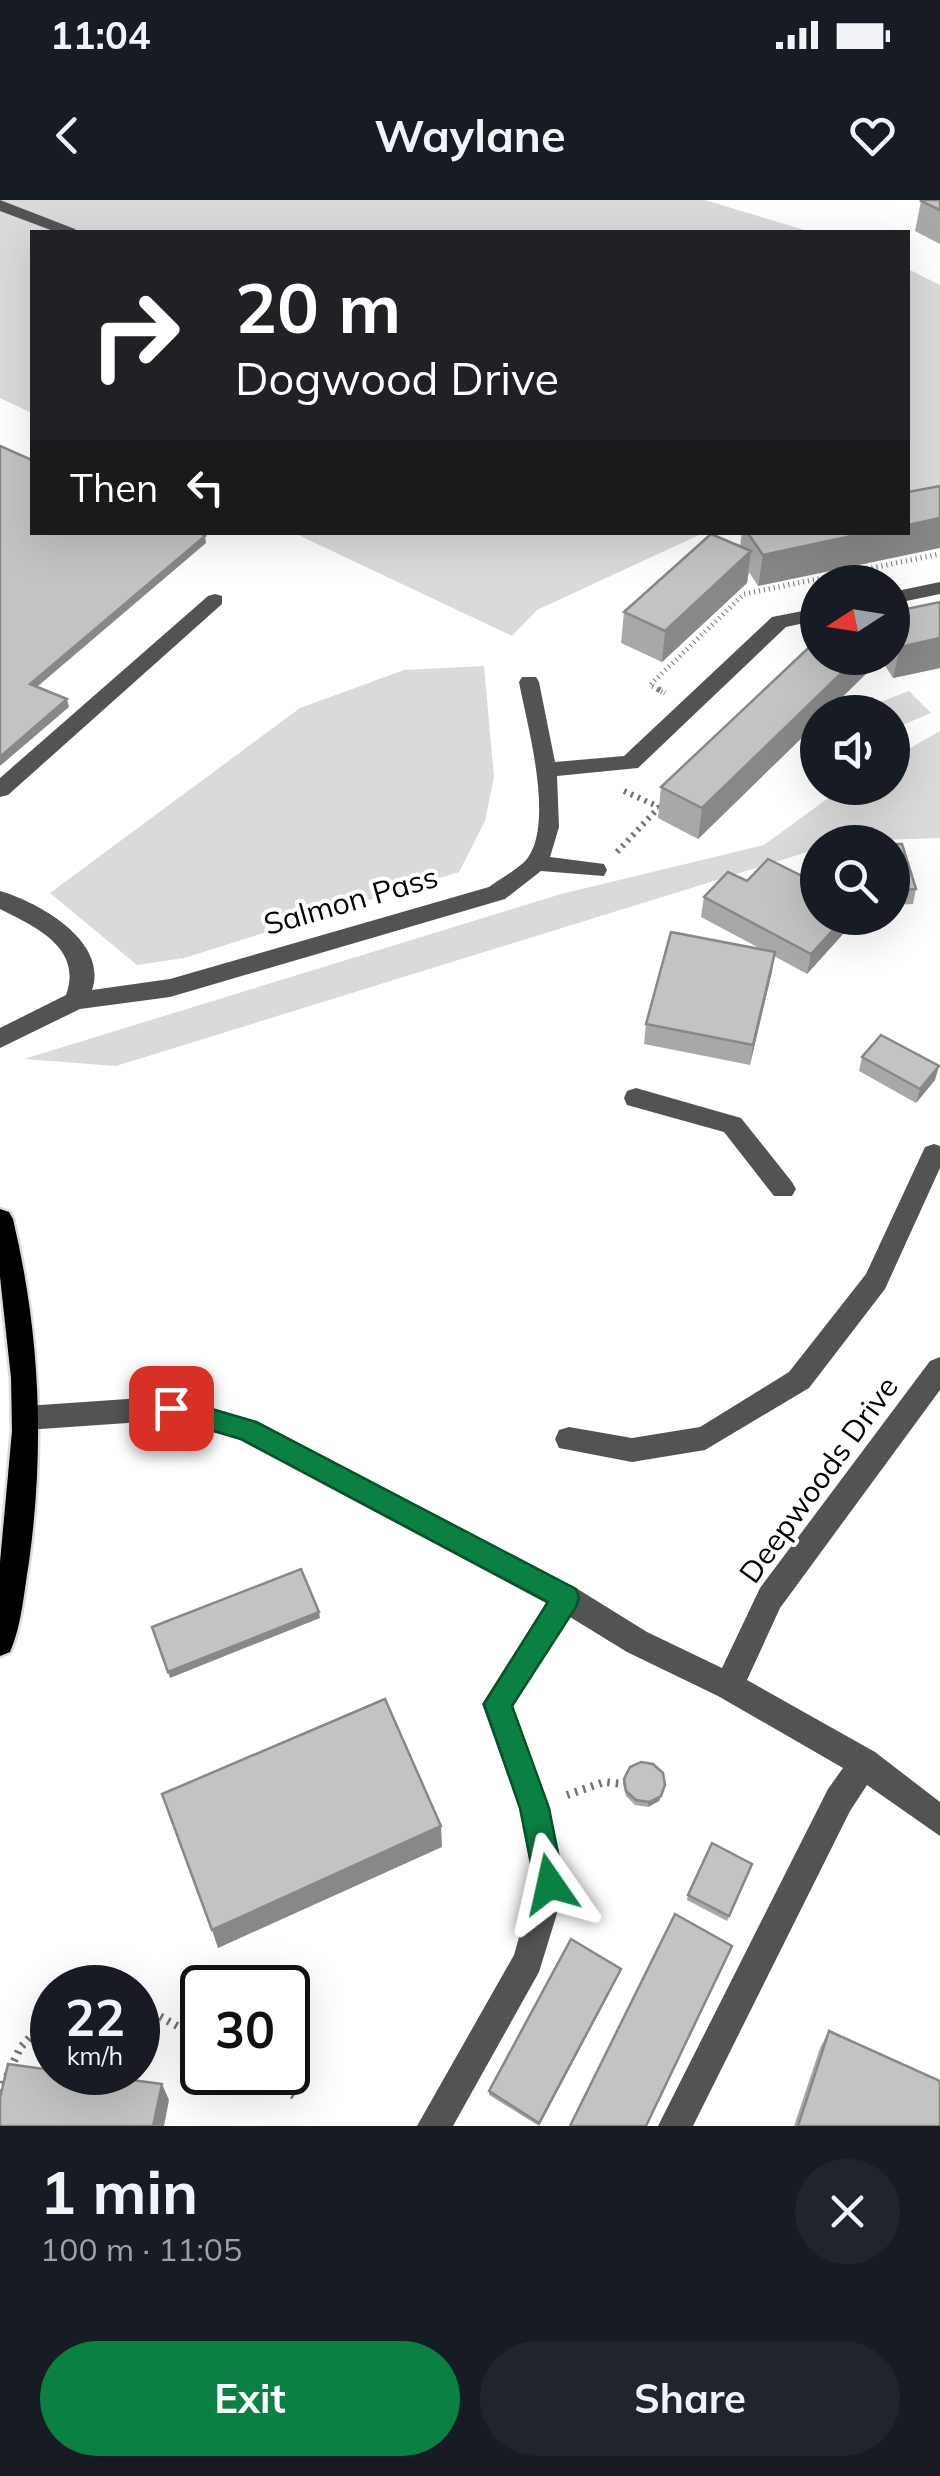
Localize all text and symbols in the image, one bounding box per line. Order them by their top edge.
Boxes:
text: 11:04 [50,11,151,59]
text: Waylane [374,107,566,163]
icon: back [40,108,95,163]
icon: heart [845,108,900,163]
text: 20 m [235,263,401,351]
icon: right [70,270,200,400]
text: Dogwood Drive [235,350,559,406]
icon: left [178,460,233,515]
text: Then [70,464,158,512]
north arrow [800,565,910,675]
map controls [800,565,910,935]
button: sound [800,695,910,805]
button: search [800,825,910,935]
street label: Salmon Pass [259,857,442,943]
pin [129,1366,214,1451]
street label: Deepwoods Drive [730,1369,906,1590]
icon: arrive [144,1381,199,1436]
position arrow [498,1832,602,1936]
speed limit sign: 30 [180,1965,310,2095]
text: 22 [65,1986,125,2049]
text: km/h [67,2040,123,2071]
text: 1 min [40,2154,198,2229]
button: close [795,2159,900,2264]
text: 100 m · 11:05 [40,2229,242,2269]
button: Exit [40,2341,460,2456]
button: Share [480,2341,900,2456]

